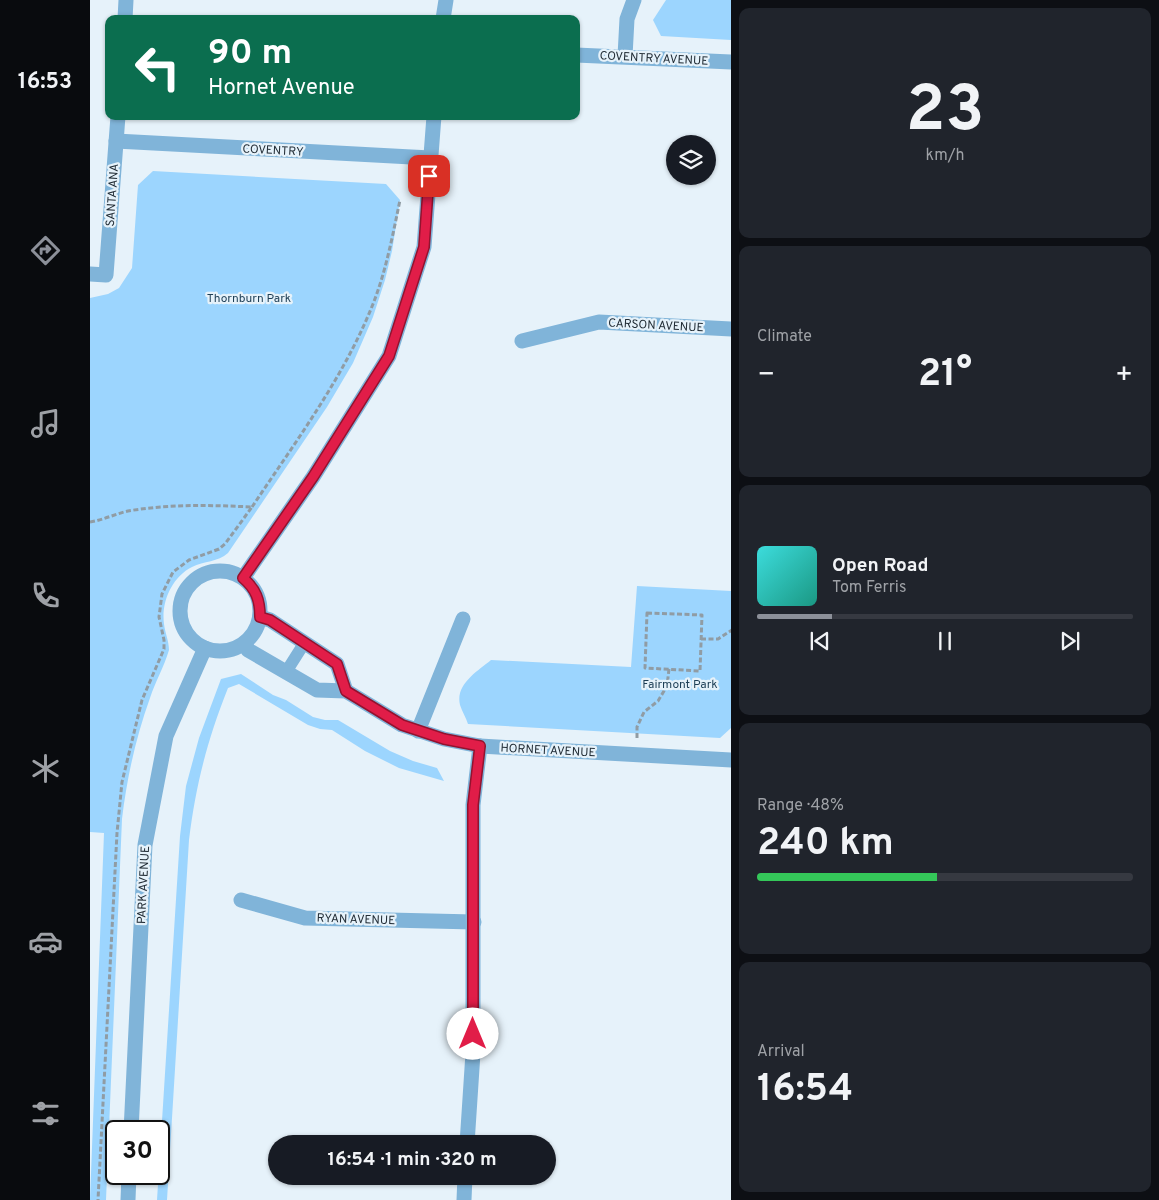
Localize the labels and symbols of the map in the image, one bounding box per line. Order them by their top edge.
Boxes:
street label: COVENTRY AVENUE [599,48,709,70]
street label: COVENTRY [242,141,304,161]
pin [408,155,450,197]
street label: SANTA ANA [103,163,123,227]
park label: Thornburn Park [207,291,291,307]
street label: CARSON AVENUE [608,316,704,336]
park label: Fairmont Park [642,677,718,693]
street label: HORNET AVENUE [500,741,596,761]
street label: PARK AVENUE [134,846,154,925]
street label: RYAN AVENUE [316,911,396,929]
position arrow [446,1007,498,1059]
speed limit sign: 30 [105,1120,170,1185]

